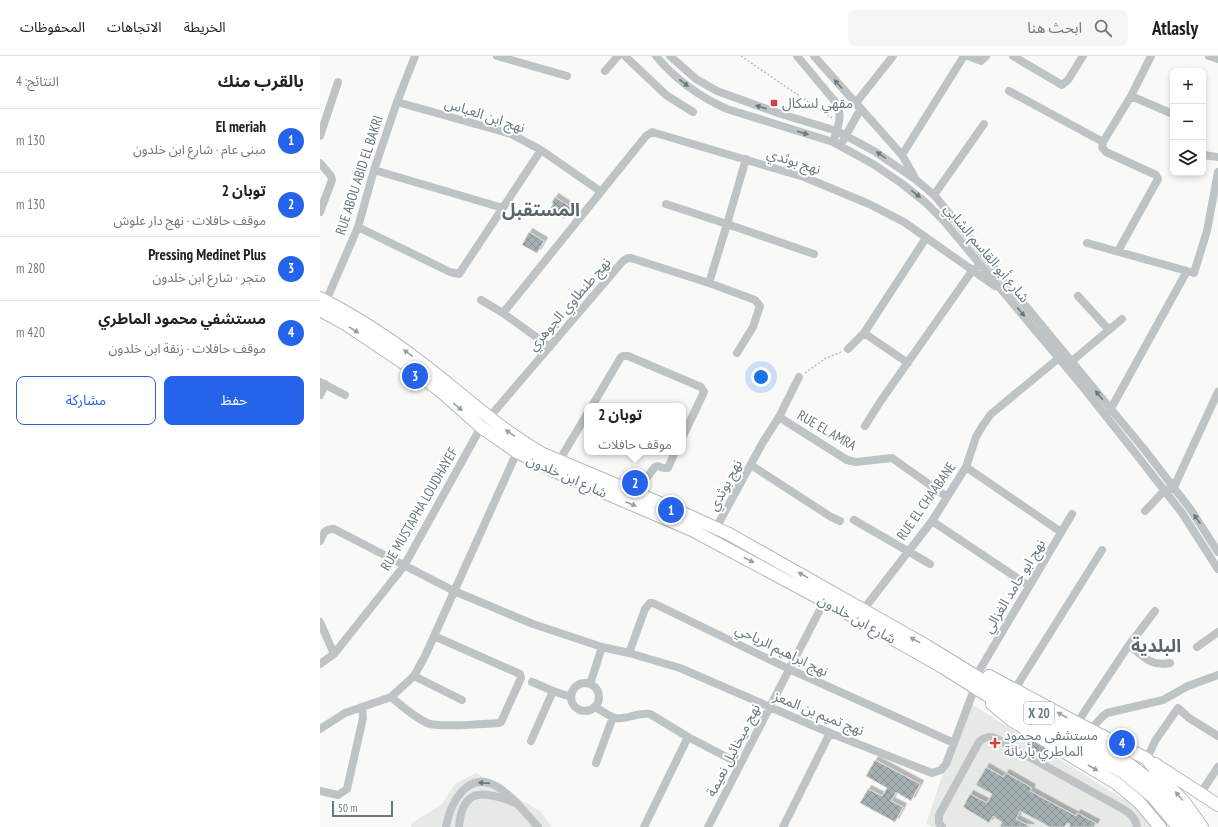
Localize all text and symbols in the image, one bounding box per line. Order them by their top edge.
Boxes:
search box [848,10,1128,46]
text: Atlasly [1152,16,1198,40]
icon: search [1092,17,1114,39]
text: المحفوظات [20,18,85,36]
text: الاتجاهات [107,18,162,36]
text: الخريطة [184,18,226,36]
text: ابحث هنا [1027,18,1082,37]
map controls [1170,68,1206,176]
button: + [1170,68,1206,104]
text: بالقرب منك [218,70,304,92]
text: النتائج: 4 [16,73,59,90]
one-way arrow [833,78,842,89]
one-way arrow [678,79,689,87]
street label: نهج ابن العباس [442,94,528,138]
place label: مقهي لسكال [782,94,853,114]
marker: مقهي لسكال [769,98,779,108]
one-way arrow [754,104,766,110]
button: − [1170,104,1206,140]
street label: RUE ABOU ABID EL BAKRI [331,113,387,237]
text: El meriah [216,117,266,136]
one-way arrow [797,130,809,136]
text: 130 m [16,132,45,149]
text: 1 [288,132,294,149]
button: layers [1170,140,1206,176]
text: مبنى عام · شارع ابن خلدون [133,141,266,158]
street label: نهج بوثدي [764,144,823,180]
one-way arrow [876,151,886,159]
text: توبان 2 [222,181,266,200]
one-way arrow [911,190,922,199]
text: 130 m [16,196,45,213]
text: 2 [288,196,294,213]
district label: المستقبل [502,198,580,221]
street label: شارع أبو القاسم الشابي [939,200,1034,308]
text: موقف حافلات · نهج دار علوش [114,212,266,229]
text: Pressing Medinet Plus [148,245,266,264]
street label: نهج طنطاوي الجوهري [524,253,616,356]
text: 280 m [16,260,45,277]
text: 3 [288,260,294,277]
text: متجر · شارع ابن خلدون [152,269,266,286]
one-way arrow [1016,307,1025,318]
text: مستشفي محمود الماطري [98,309,266,328]
text: 420 m [16,324,45,341]
text: 4 [288,324,294,341]
one-way arrow [349,326,359,334]
text: موقف حافلات · زنقة ابن خلدون [109,340,266,357]
one-way arrow [402,349,413,357]
pin: 3 [402,361,428,391]
your location [751,367,771,387]
button: مشاركة [16,376,156,425]
button: حفظ [164,376,304,425]
one-way arrow [1095,390,1104,400]
one-way arrow [453,402,464,411]
popup [584,403,686,455]
text: توبان 2 [598,405,642,424]
street label: RUE EL AMRA [794,406,860,454]
one-way arrow [504,429,515,437]
text: موقف حافلات [598,436,672,453]
street label: RUE MUSTAPHA LOUDHAYEF [376,444,462,574]
street label: شارع ابن خلدون [523,450,610,504]
street label: نهج بوثدي [704,456,748,515]
street label: RUE EL CHAABANE [892,458,960,544]
pin: 2 [622,468,648,498]
pin: 1 [658,495,684,525]
one-way arrow [626,501,637,507]
one-way arrow [1193,514,1201,524]
street label: نهج ابو حامد الغزالي [979,536,1051,637]
one-way arrow [743,557,754,563]
one-way arrow [797,572,808,579]
street label: شارع ابن خلدون [814,590,899,650]
street label: نهج ابراهيم الرياحي [731,620,832,682]
district label: البلدية [1131,634,1181,657]
one-way arrow [910,636,921,643]
street label: نهج تميم بن المعز [769,686,867,741]
street label: نهج ميخائيل نعيمة [702,700,766,800]
road number: X 20 [1024,702,1054,724]
one-way arrow [1057,712,1068,719]
place label: مستشفى محمود الماطري بأريانة [1004,726,1098,762]
pin: 4 [1109,728,1135,758]
marker: مستشفى محمود الماطري بأريانة [989,737,1001,749]
one-way arrow [1087,765,1099,772]
one-way arrow [478,780,490,787]
one-way arrow [1174,791,1183,801]
scale bar [332,799,393,818]
text: 50 m [338,801,357,815]

